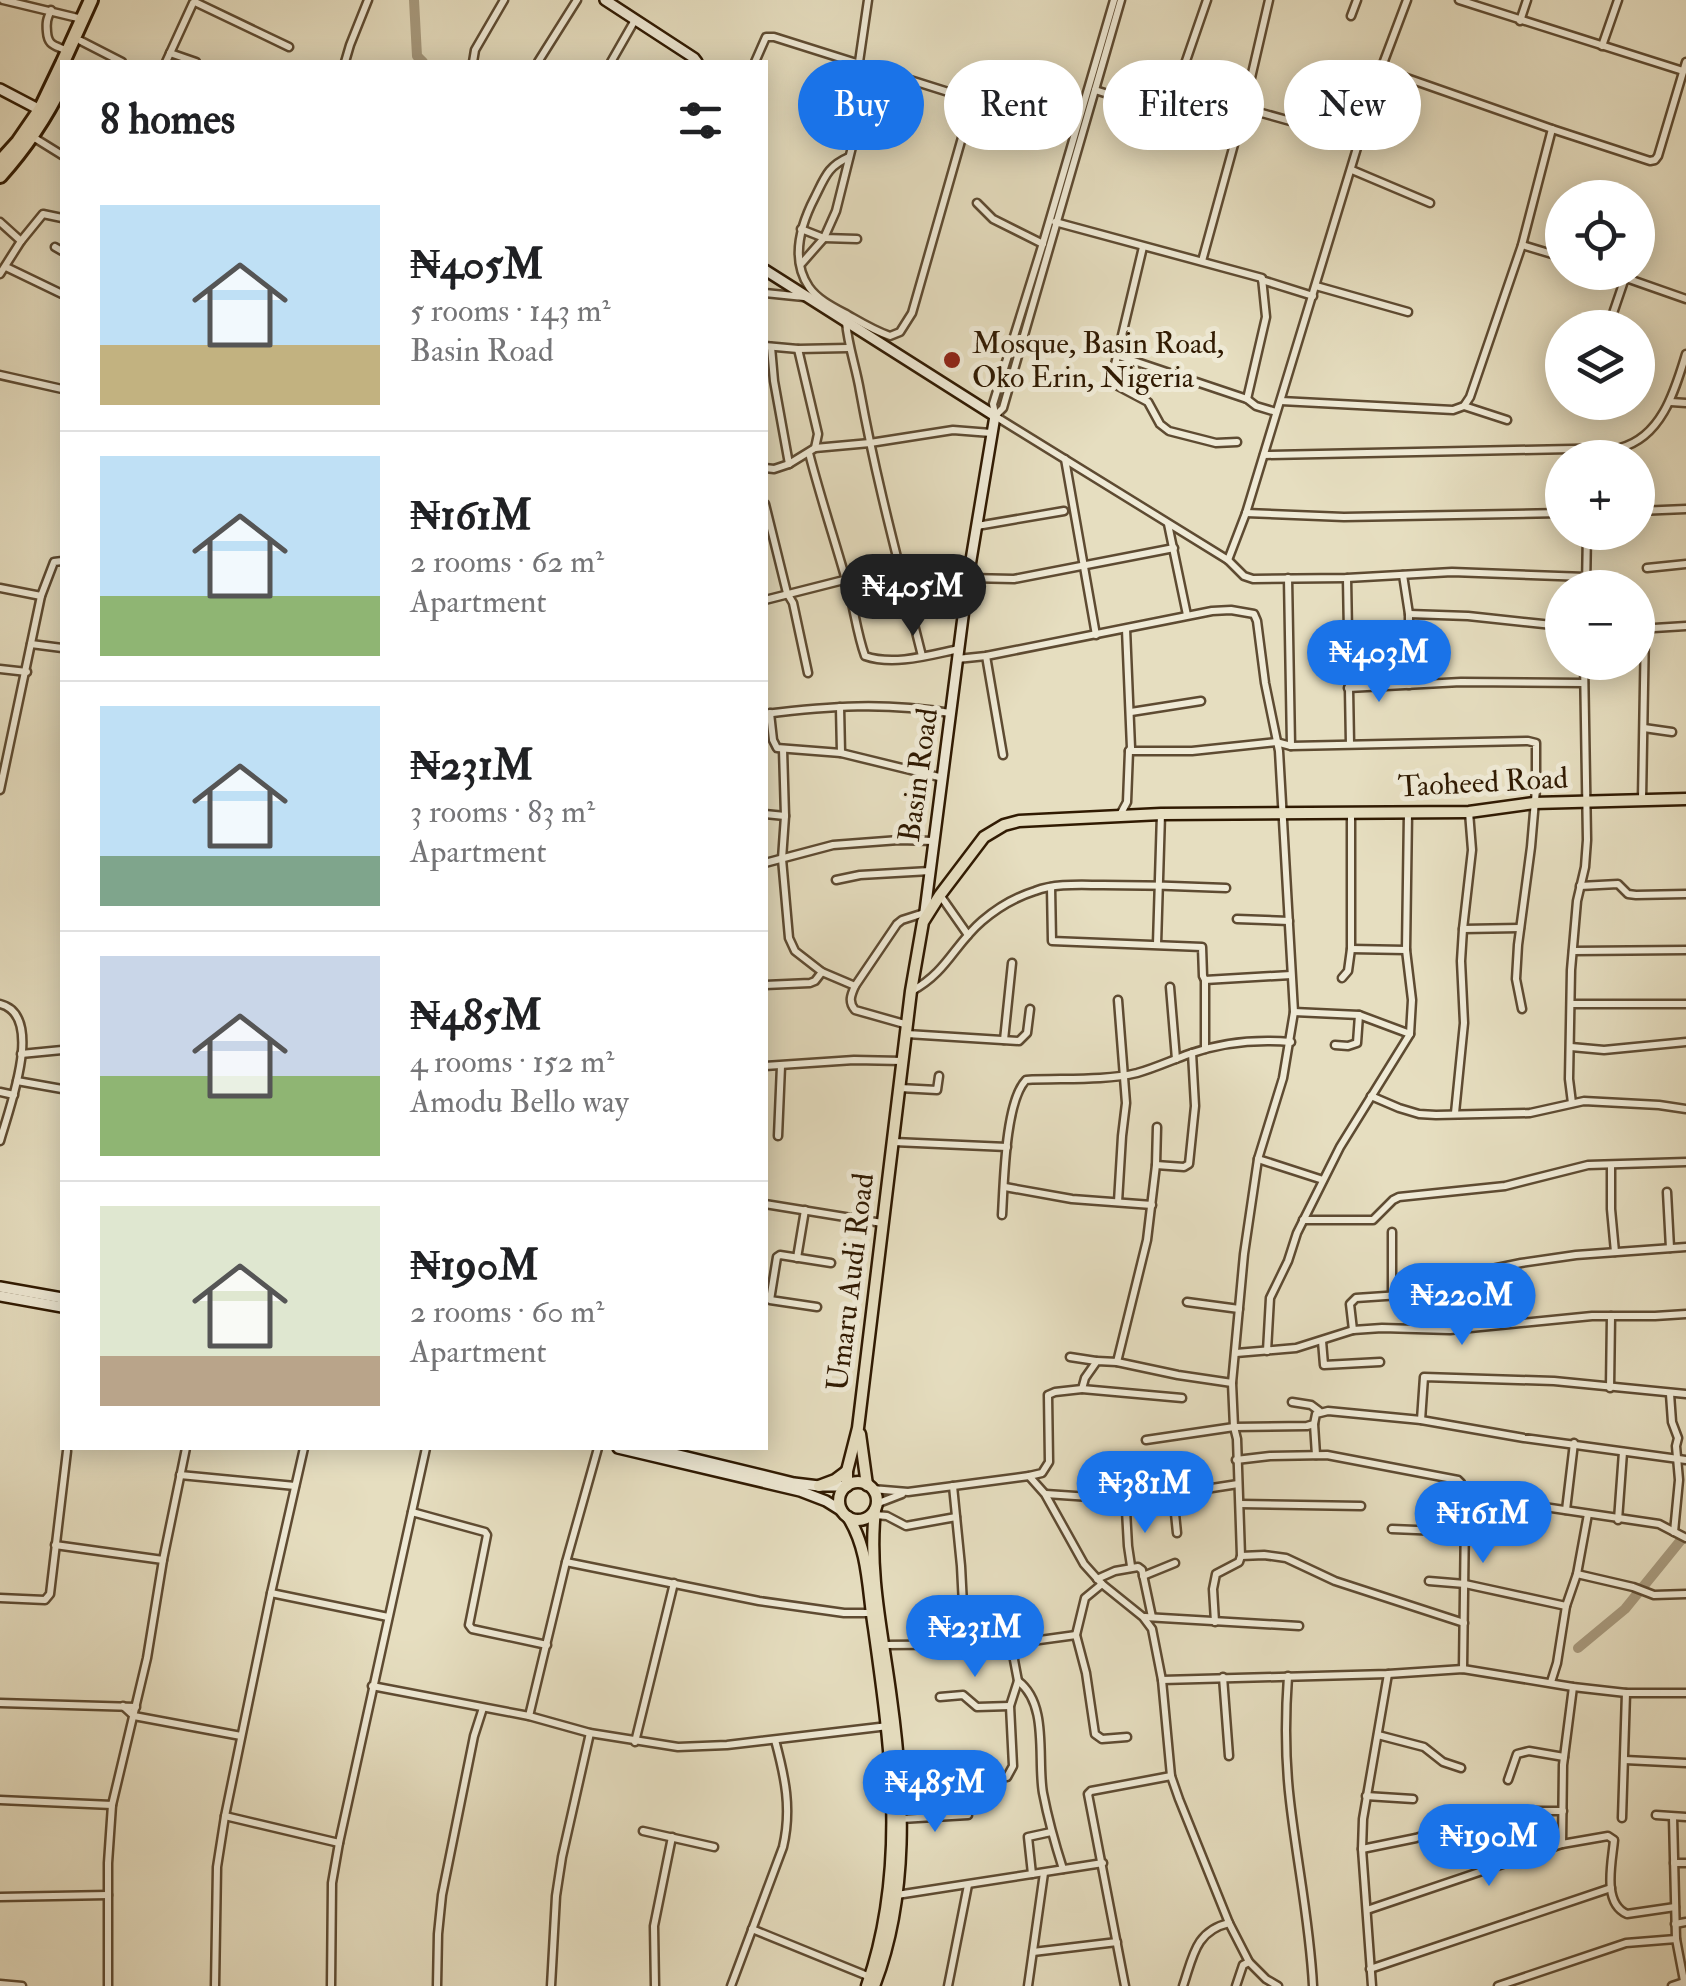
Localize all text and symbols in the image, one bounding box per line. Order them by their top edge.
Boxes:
chip: Buy [798,60,924,150]
chip: Rent [944,60,1083,150]
chip: Filters [1103,60,1264,150]
chip: New [1284,60,1421,150]
icon: filters [673,93,728,148]
text: 8 homes [100,94,235,146]
map controls [1545,180,1655,680]
button: locate [1545,180,1655,290]
text: ₦405M [410,239,544,291]
icon: home [180,245,300,365]
text: 5 rooms · 143 m² [410,291,611,331]
button: layers [1545,310,1655,420]
place label: Mosque, Basin Road, Oko Erin, Nigeria [972,325,1224,396]
text: Basin Road [410,331,554,371]
marker: Mosque, Basin Road, Oko Erin, Nigeria [941,349,963,371]
button: + [1545,440,1655,550]
text: ₦161M [410,490,532,542]
icon: home [180,496,300,616]
text: 2 rooms · 62 m² [410,542,604,582]
pin: ₦405M [843,554,983,639]
text: ₦405M [862,566,964,606]
button: − [1545,570,1655,680]
text: Apartment [410,582,547,622]
pin: ₦403M [1309,620,1449,705]
text: ₦403M [1329,632,1429,672]
street label: Basin Road [891,706,946,844]
text: ₦231M [410,740,533,792]
icon: home [180,746,300,866]
street label: Taoheed Road [1397,760,1569,805]
text: 3 rooms · 83 m² [410,792,595,832]
text: Apartment [410,832,547,872]
text: ₦485M [410,990,542,1042]
icon: home [180,996,300,1116]
text: 4 rooms · 152 m² [410,1042,614,1082]
text: Amodu Bello way [410,1082,629,1122]
street label: Umaru Audi Road [819,1171,882,1393]
text: ₦190M [410,1240,539,1292]
icon: home [180,1246,300,1366]
pin: ₦220M [1392,1263,1532,1348]
text: ₦220M [1411,1275,1513,1315]
text: 2 rooms · 60 m² [410,1292,604,1332]
text: Apartment [410,1332,547,1372]
pin: ₦381M [1075,1451,1215,1536]
text: ₦381M [1099,1463,1191,1503]
pin: ₦161M [1413,1481,1553,1566]
text: ₦161M [1437,1493,1529,1533]
pin: ₦231M [905,1595,1045,1680]
text: ₦231M [928,1607,1022,1647]
pin: ₦485M [865,1750,1005,1835]
text: ₦485M [885,1762,985,1802]
pin: ₦190M [1419,1804,1559,1889]
text: ₦190M [1440,1816,1538,1856]

